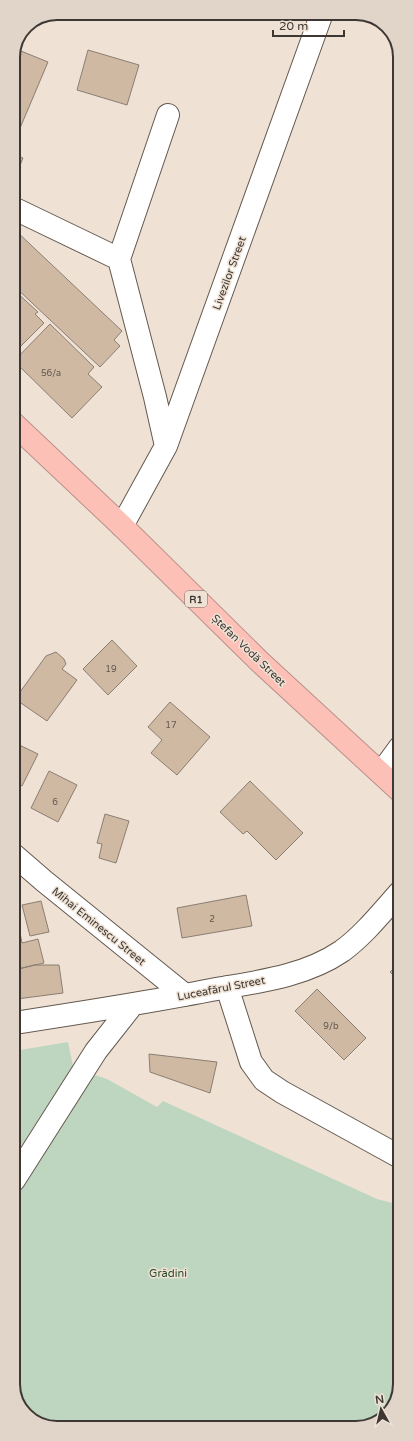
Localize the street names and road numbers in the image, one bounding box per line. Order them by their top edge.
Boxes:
street label: Livezilor Street [210,235,249,312]
road number: R1 [185,591,207,607]
street label: Ștefan Vodă Street [209,612,288,689]
street label: Mihai Eminescu Street [49,885,148,968]
street label: Luceafărul Street [176,974,266,1003]

